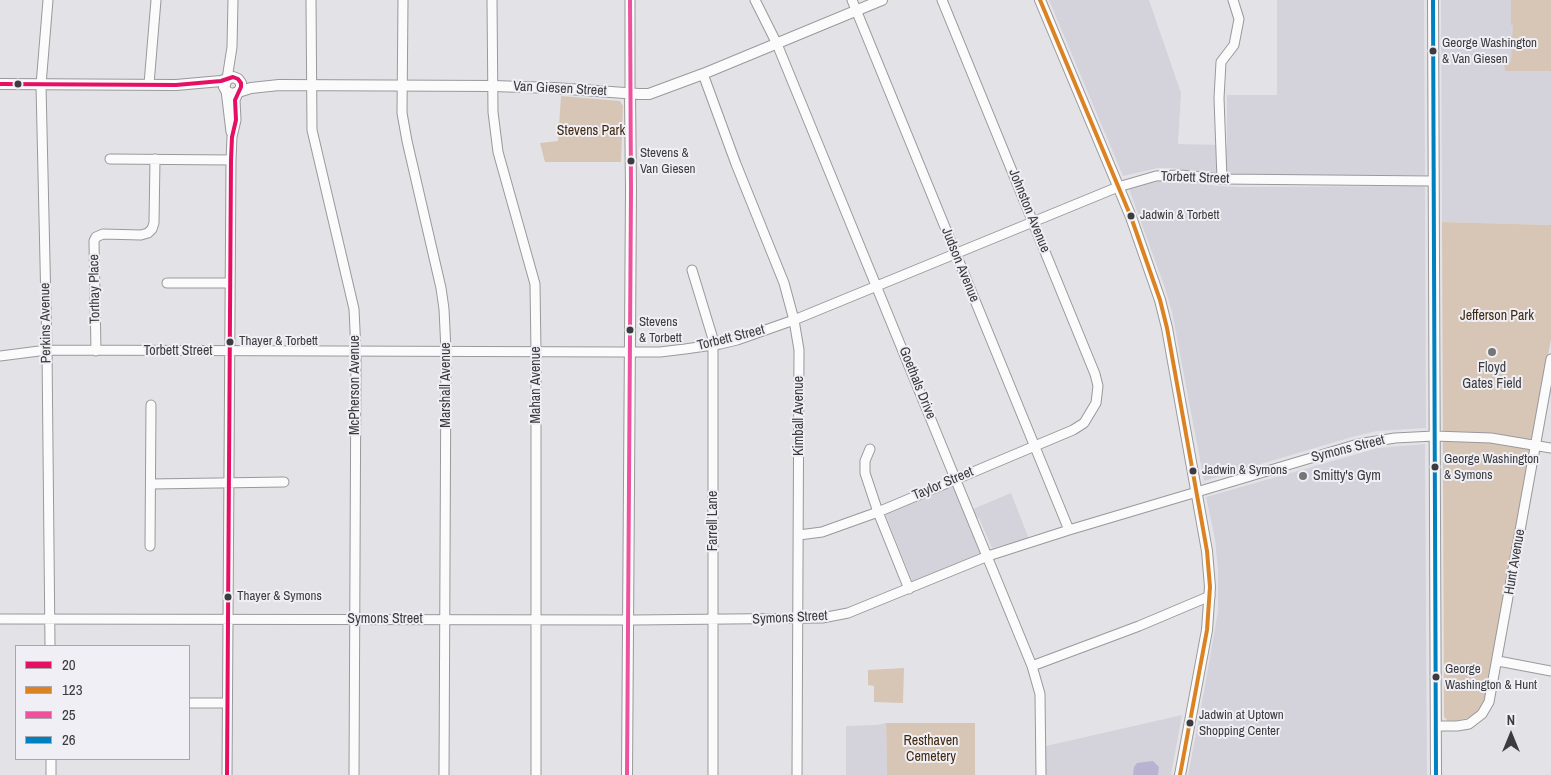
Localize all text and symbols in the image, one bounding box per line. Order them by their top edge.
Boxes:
place label: George Washington & Van Giesen [1442,36,1537,67]
marker: George Washington & Van Giesen [1428,46,1438,56]
street label: Van Giesen Street [513,78,607,100]
unlabelled marker [13,79,23,89]
park label: Stevens Park [557,123,625,139]
place label: Stevens & Van Giesen [640,146,696,177]
marker: Stevens & Van Giesen [626,156,636,166]
street label: Johnston Avenue [1005,167,1053,255]
street label: Torbett Street [1160,168,1230,188]
place label: Jadwin & Torbett [1140,208,1219,224]
marker: Jadwin & Torbett [1126,211,1136,221]
street label: Judson Avenue [937,225,983,305]
street label: Torthay Place [86,254,104,324]
street label: Perkins Avenue [37,282,55,364]
park label: Jefferson Park [1460,308,1534,324]
place label: Stevens & Torbett [639,315,682,346]
street label: Torbett Street [696,322,766,354]
marker: Stevens & Torbett [625,325,635,335]
place label: Thayer & Torbett [239,334,318,350]
street label: McPherson Avenue [347,335,363,435]
marker: Thayer & Torbett [225,337,235,347]
street label: Marshall Avenue [438,342,454,428]
street label: Torbett Street [144,343,212,359]
street label: Goethals Drive [895,344,939,422]
street label: Mahan Avenue [528,346,544,424]
marker: Floyd Gates Field [1486,346,1498,358]
place label: Floyd Gates Field [1462,360,1522,392]
street label: Kimball Avenue [791,376,807,456]
street label: Symons Street [1309,432,1387,466]
place label: George Washington & Symons [1444,452,1539,483]
marker: George Washington & Symons [1430,462,1440,472]
place label: Jadwin & Symons [1202,463,1287,479]
street label: Taylor Street [910,464,976,504]
marker: Jadwin & Symons [1188,466,1198,476]
place label: Smitty's Gym [1313,468,1381,484]
marker: Smitty's Gym [1297,470,1309,482]
street label: Farrell Lane [705,491,721,551]
street label: Hunt Avenue [1501,528,1529,596]
place label: Thayer & Symons [237,589,322,605]
marker: Thayer & Symons [223,592,233,602]
street label: Symons Street [752,608,828,628]
street label: Symons Street [347,611,423,627]
legend [15,645,190,760]
text: 20 [62,654,76,675]
place label: George Washington & Hunt [1445,662,1537,693]
marker: George Washington & Hunt [1431,672,1441,682]
text: 123 [62,679,83,700]
text: 25 [62,704,76,725]
place label: Jadwin at Uptown Shopping Center [1199,708,1284,739]
north arrow [1486,710,1536,760]
text: N [1507,711,1515,729]
marker: Jadwin at Uptown Shopping Center [1185,718,1195,728]
text: 26 [62,729,76,750]
park label: Resthaven Cemetery [904,733,958,766]

